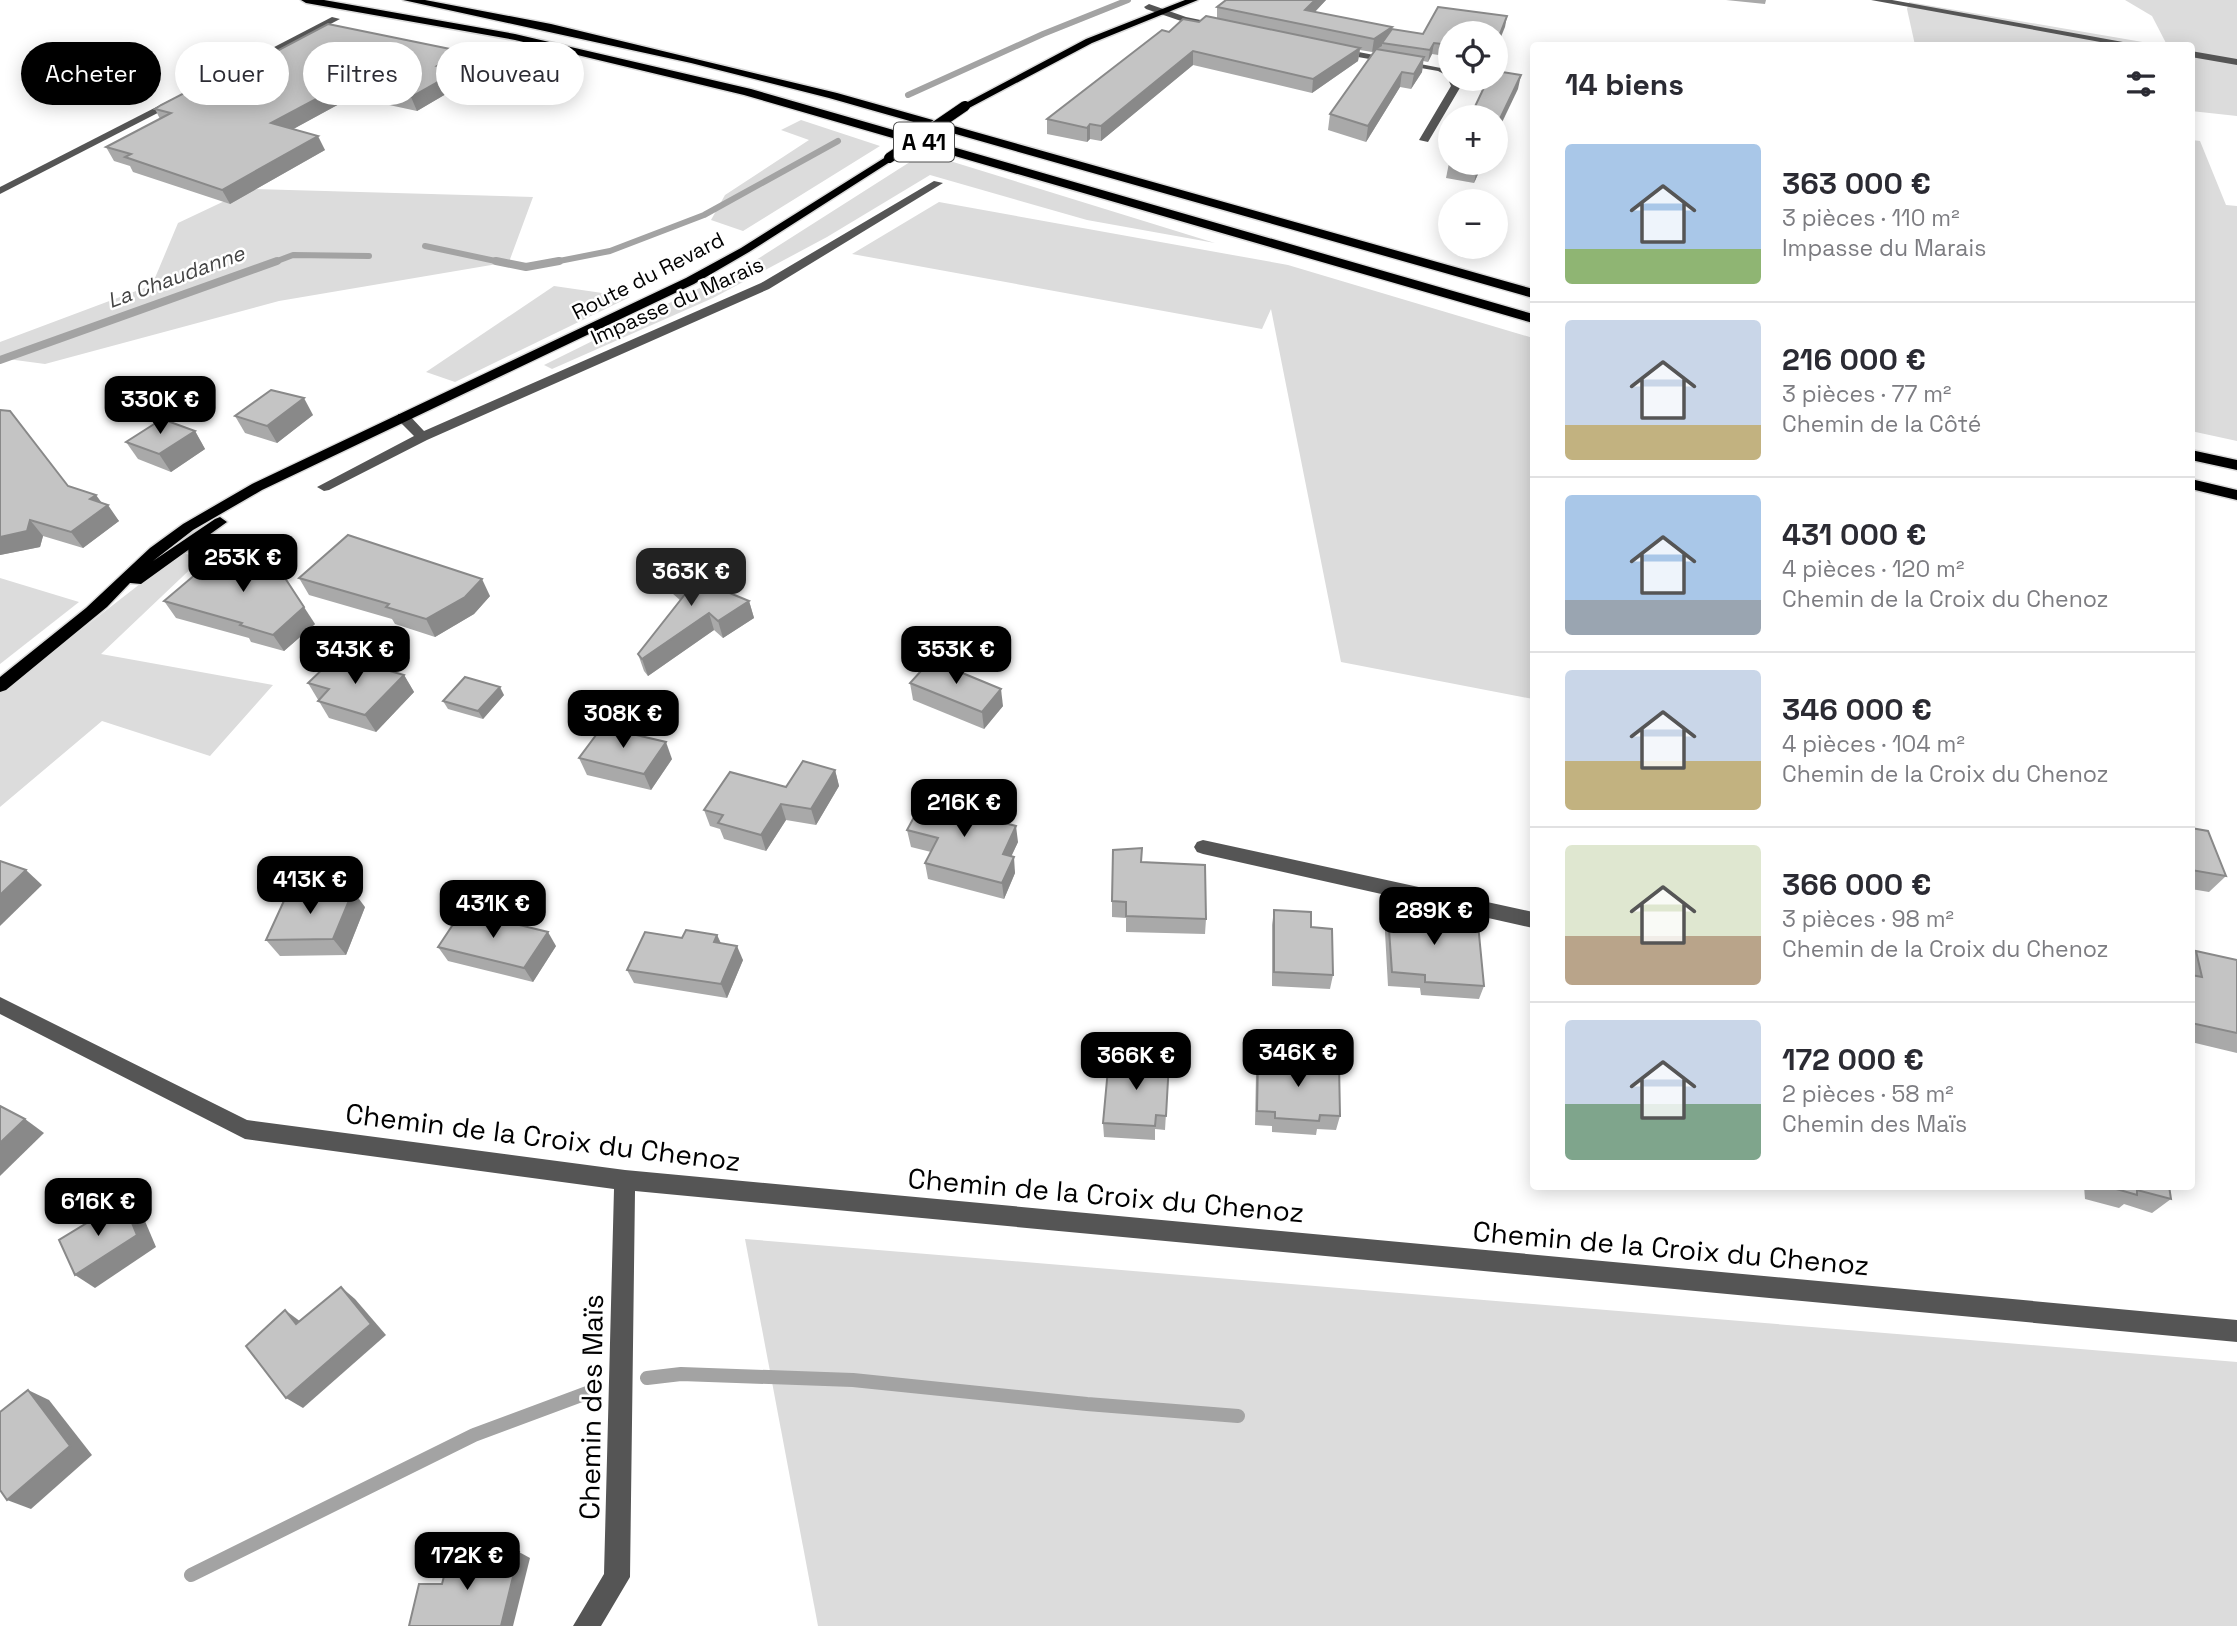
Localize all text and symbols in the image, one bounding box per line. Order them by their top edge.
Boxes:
map controls [1438,21,1508,259]
button: locate [1438,21,1508,91]
chip: Acheter [21,42,161,105]
chip: Louer [175,42,289,105]
chip: Filtres [303,42,422,105]
chip: Nouveau [436,42,584,105]
text: 14 biens [1565,65,1684,104]
icon: filters [2122,65,2160,103]
button: + [1438,105,1508,175]
road number: A 41 [894,122,954,162]
text: 363 000 € [1782,164,1931,203]
icon: home [1621,172,1705,256]
button: − [1438,189,1508,259]
text: 3 pièces · 110 m² [1782,203,1960,233]
street label: Route du Revard [567,226,728,326]
text: Impasse du Marais [1782,233,1986,263]
water label: La Chaudanne [104,239,249,314]
street label: Impasse du Marais [586,250,767,351]
text: 216 000 € [1782,340,1926,379]
icon: home [1621,348,1705,432]
pin: 330K € [103,376,217,436]
text: 3 pièces · 77 m² [1782,379,1952,409]
text: 330K € [121,384,199,414]
text: Chemin de la Côté [1782,409,1981,439]
text: 431 000 € [1782,515,1926,554]
icon: home [1621,523,1705,607]
pin: 253K € [186,534,300,594]
text: 253K € [204,542,282,572]
pin: 363K € [634,548,748,608]
text: 4 pièces · 120 m² [1782,554,1964,584]
text: 363K € [652,556,730,586]
text: Chemin de la Croix du Chenoz [1782,584,2109,614]
pin: 343K € [298,626,412,686]
pin: 353K € [899,626,1013,686]
text: 343K € [316,634,394,664]
text: 353K € [917,634,995,664]
pin: 308K € [566,690,680,750]
text: 346 000 € [1782,690,1932,729]
text: 308K € [584,698,662,728]
icon: home [1621,698,1705,782]
text: 4 pièces · 104 m² [1782,729,1965,759]
text: Chemin de la Croix du Chenoz [1782,759,2109,789]
pin: 216K € [907,780,1021,839]
text: 216K € [927,787,1001,817]
pin: 413K € [253,856,367,916]
text: 413K € [273,864,347,894]
text: 366 000 € [1782,865,1931,904]
icon: home [1621,873,1705,957]
pin: 431K € [436,880,550,940]
text: 431K € [456,888,530,918]
pin: 289K € [1377,888,1491,947]
text: 289K € [1395,895,1473,925]
text: 3 pièces · 98 m² [1782,904,1954,934]
text: Chemin de la Croix du Chenoz [1782,934,2109,964]
pin: 346K € [1241,1030,1355,1089]
pin: 366K € [1079,1032,1193,1092]
text: 346K € [1259,1037,1337,1067]
text: 366K € [1097,1040,1175,1070]
text: 172 000 € [1782,1040,1924,1079]
icon: home [1621,1048,1705,1132]
text: 2 pièces · 58 m² [1782,1079,1954,1109]
street label: Chemin de la Croix du Chenoz [343,1095,743,1179]
text: Chemin des Maïs [1782,1109,1967,1139]
street label: Chemin de la Croix du Chenoz [906,1160,1306,1230]
pin: 616K € [41,1178,155,1238]
text: 616K € [61,1186,135,1216]
street label: Chemin de la Croix du Chenoz [1471,1213,1871,1283]
street label: Chemin des Maïs [571,1294,611,1520]
pin: 172K € [410,1532,524,1592]
text: 172K € [431,1540,503,1570]

